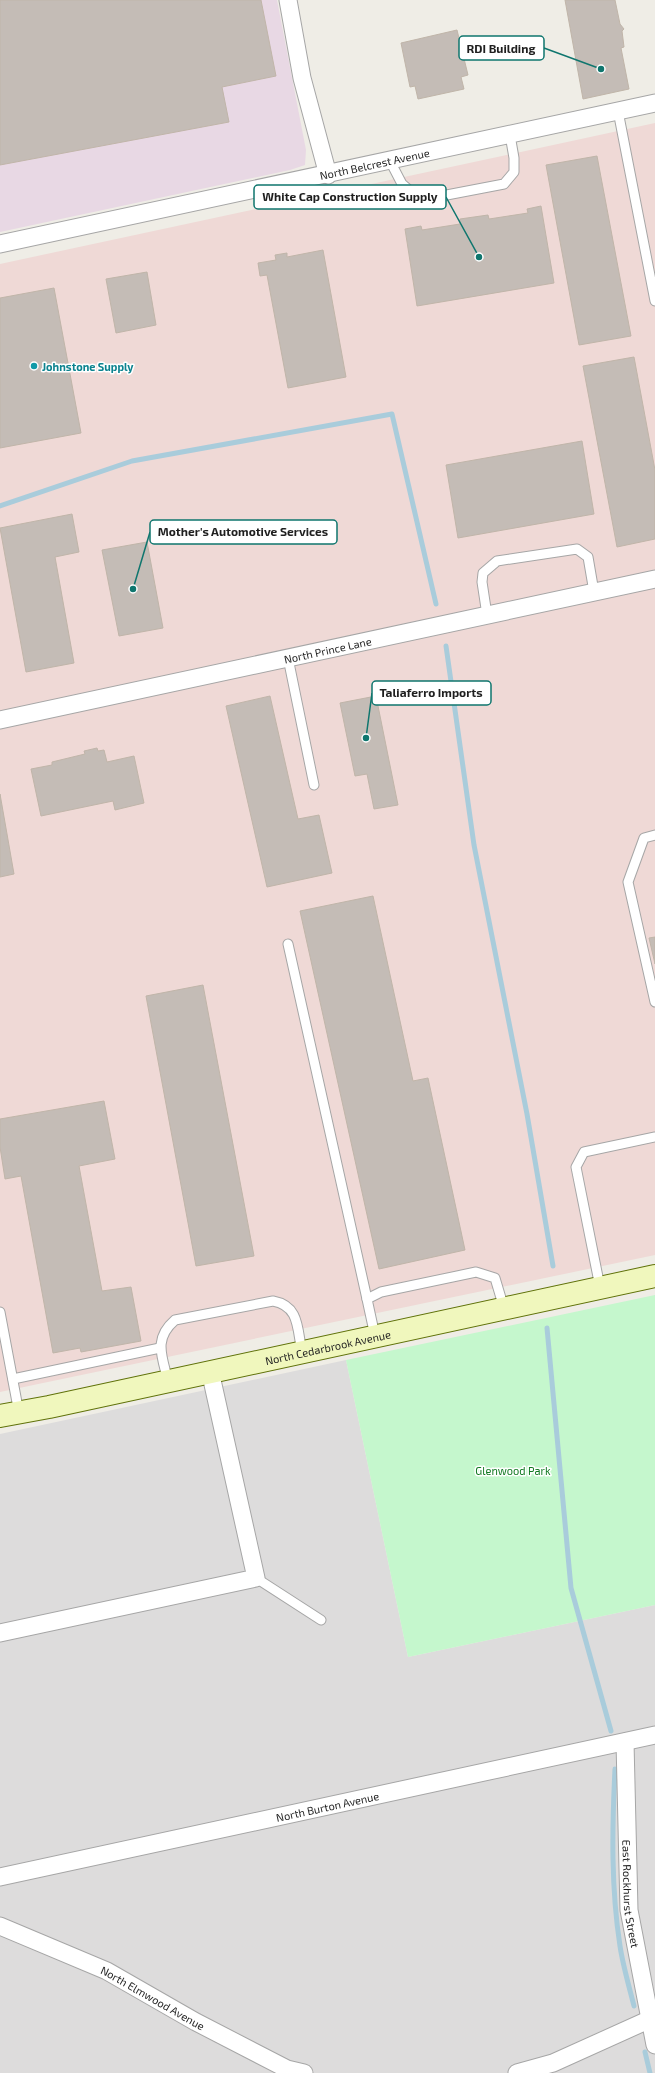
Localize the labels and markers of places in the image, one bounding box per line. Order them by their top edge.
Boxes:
callout: RDI Building [459,36,544,60]
callout: White Cap Construction Supply [254,185,446,209]
place label: Johnstone Supply [42,360,134,374]
marker: Johnstone Supply [29,361,39,371]
callout: Mother's Automotive Services [150,520,337,544]
callout: Taliaferro Imports [372,681,491,705]

